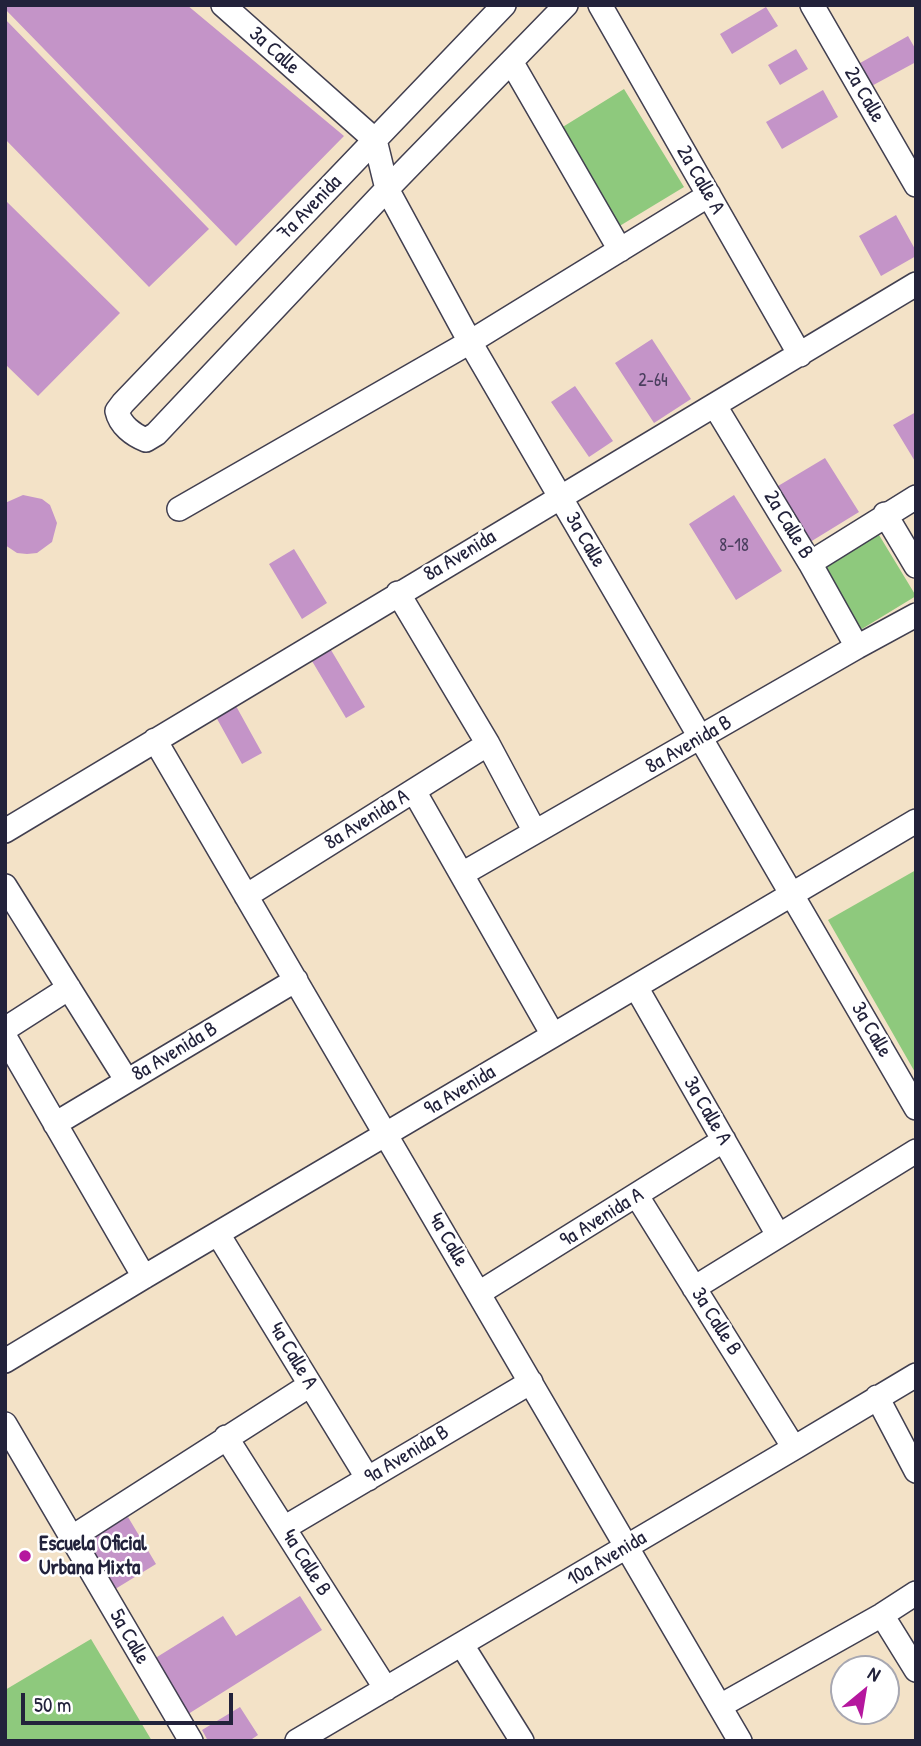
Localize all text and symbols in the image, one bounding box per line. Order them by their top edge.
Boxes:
street label: 3a Calle [243,22,305,80]
street label: 2a Calle [838,63,890,127]
street label: 2a Calle A [670,141,730,219]
street label: 7a Avenida [273,170,347,246]
house number: 2-64 [638,370,668,392]
street label: 2a Calle B [758,486,818,564]
street label: 3a Calle [559,508,611,572]
street label: 8a Avenida [419,525,501,587]
house number: 8-18 [719,535,749,557]
street label: 8a Avenida B [641,710,737,780]
street label: 8a Avenida A [320,784,414,856]
street label: 3a Calle [845,998,897,1062]
street label: 8a Avenida B [128,1017,222,1087]
street label: 9a Avenida [420,1060,500,1122]
street label: 3a Calle A [677,1072,737,1150]
street label: 9a Avenida A [556,1183,648,1253]
street label: 4a Calle [423,1209,473,1271]
street label: 3a Calle B [685,1283,747,1361]
street label: 4a Calle A [263,1318,323,1394]
street label: 9a Avenida B [360,1420,454,1490]
street label: 4a Calle B [276,1525,336,1601]
street label: 10a Avenida [563,1526,651,1592]
place label: Escuela Oficial Urbana Mixta [39,1531,147,1581]
marker: Escuela Oficial Urbana Mixta [17,1548,33,1564]
street label: 5a Calle [103,1605,155,1669]
north arrow [830,1655,900,1725]
text: N [864,1660,885,1687]
scale bar [24,1680,236,1724]
text: 50 m [34,1690,71,1719]

